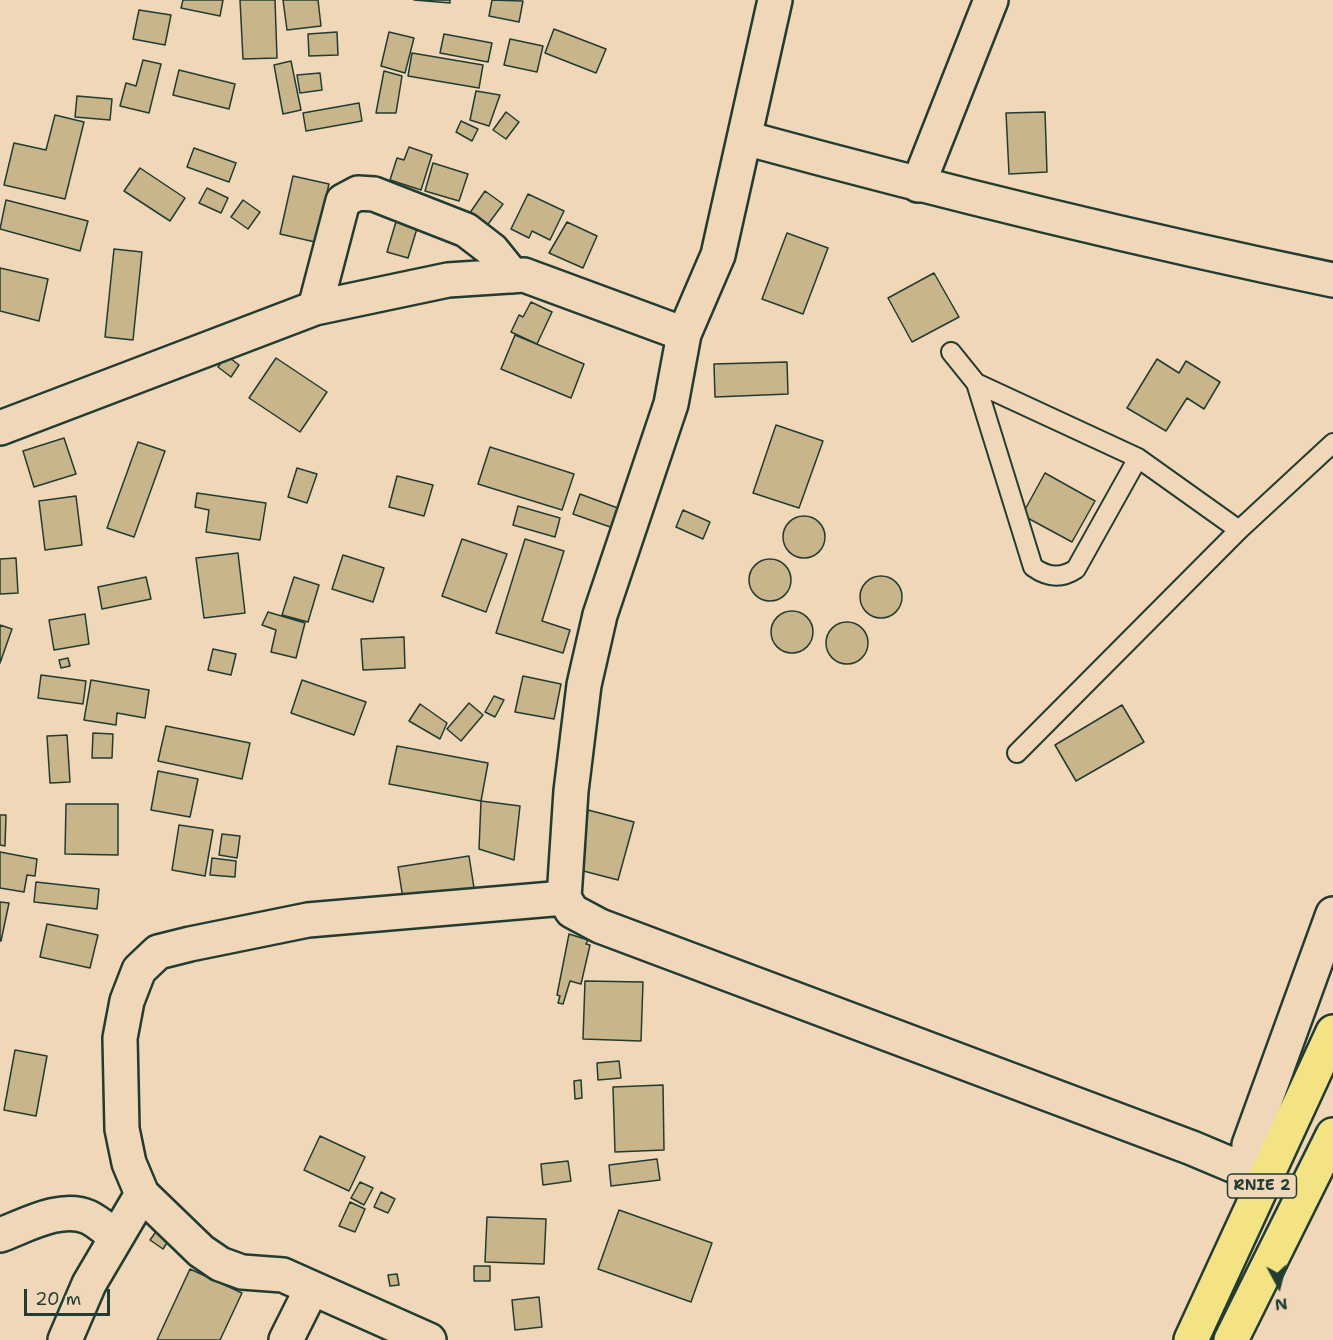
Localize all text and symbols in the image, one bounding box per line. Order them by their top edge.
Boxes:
road number: RNIE 2 [1228,1174,1296,1198]
north arrow [1249,1256,1309,1316]
scale bar [27,1277,112,1315]
text: 20 m [35,1287,81,1311]
text: N [1274,1293,1289,1316]

